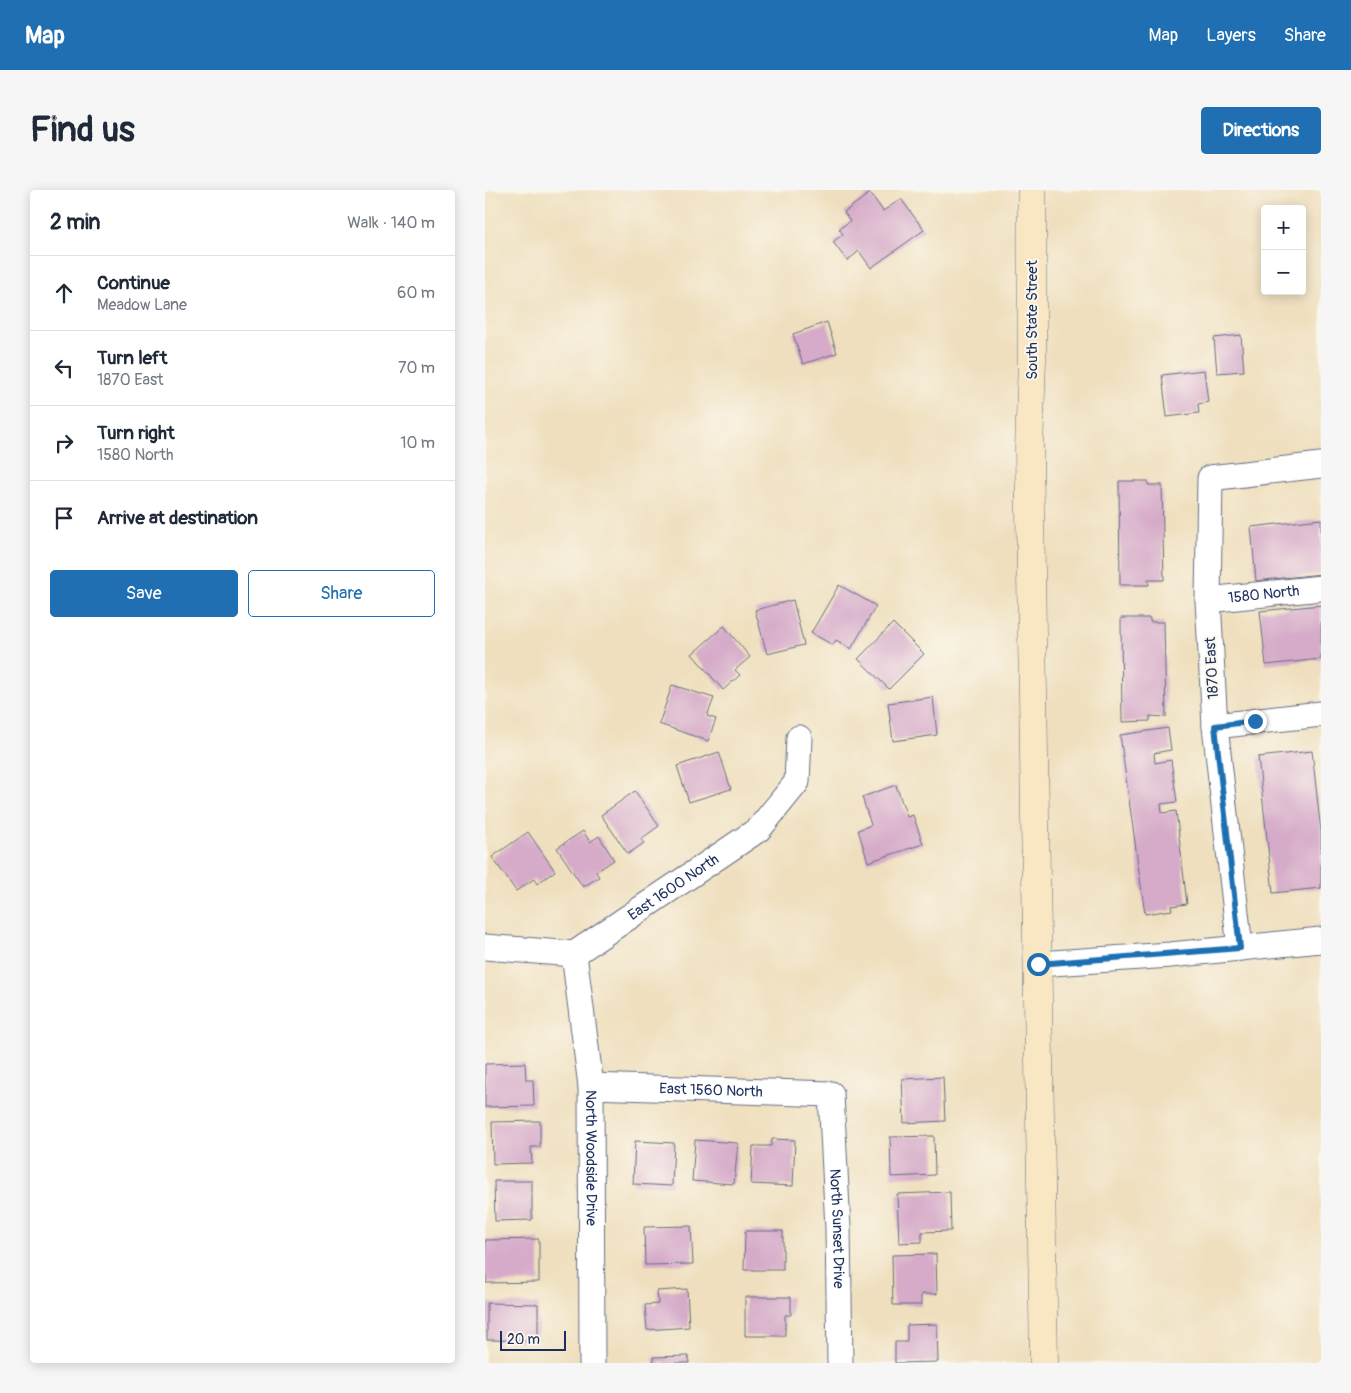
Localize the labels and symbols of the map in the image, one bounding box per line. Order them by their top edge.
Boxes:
street label: South State Street [1023,259,1042,380]
street label: 1580 North [1227,581,1300,607]
street label: 1870 East [1201,635,1223,700]
route end [1244,710,1267,733]
street label: East 1600 North [624,849,722,924]
route start [1027,953,1050,976]
street label: East 1560 North [659,1079,763,1101]
street label: North Woodside Drive [582,1090,601,1226]
street label: North Sunset Drive [825,1168,848,1289]
scale bar [500,1328,566,1351]

